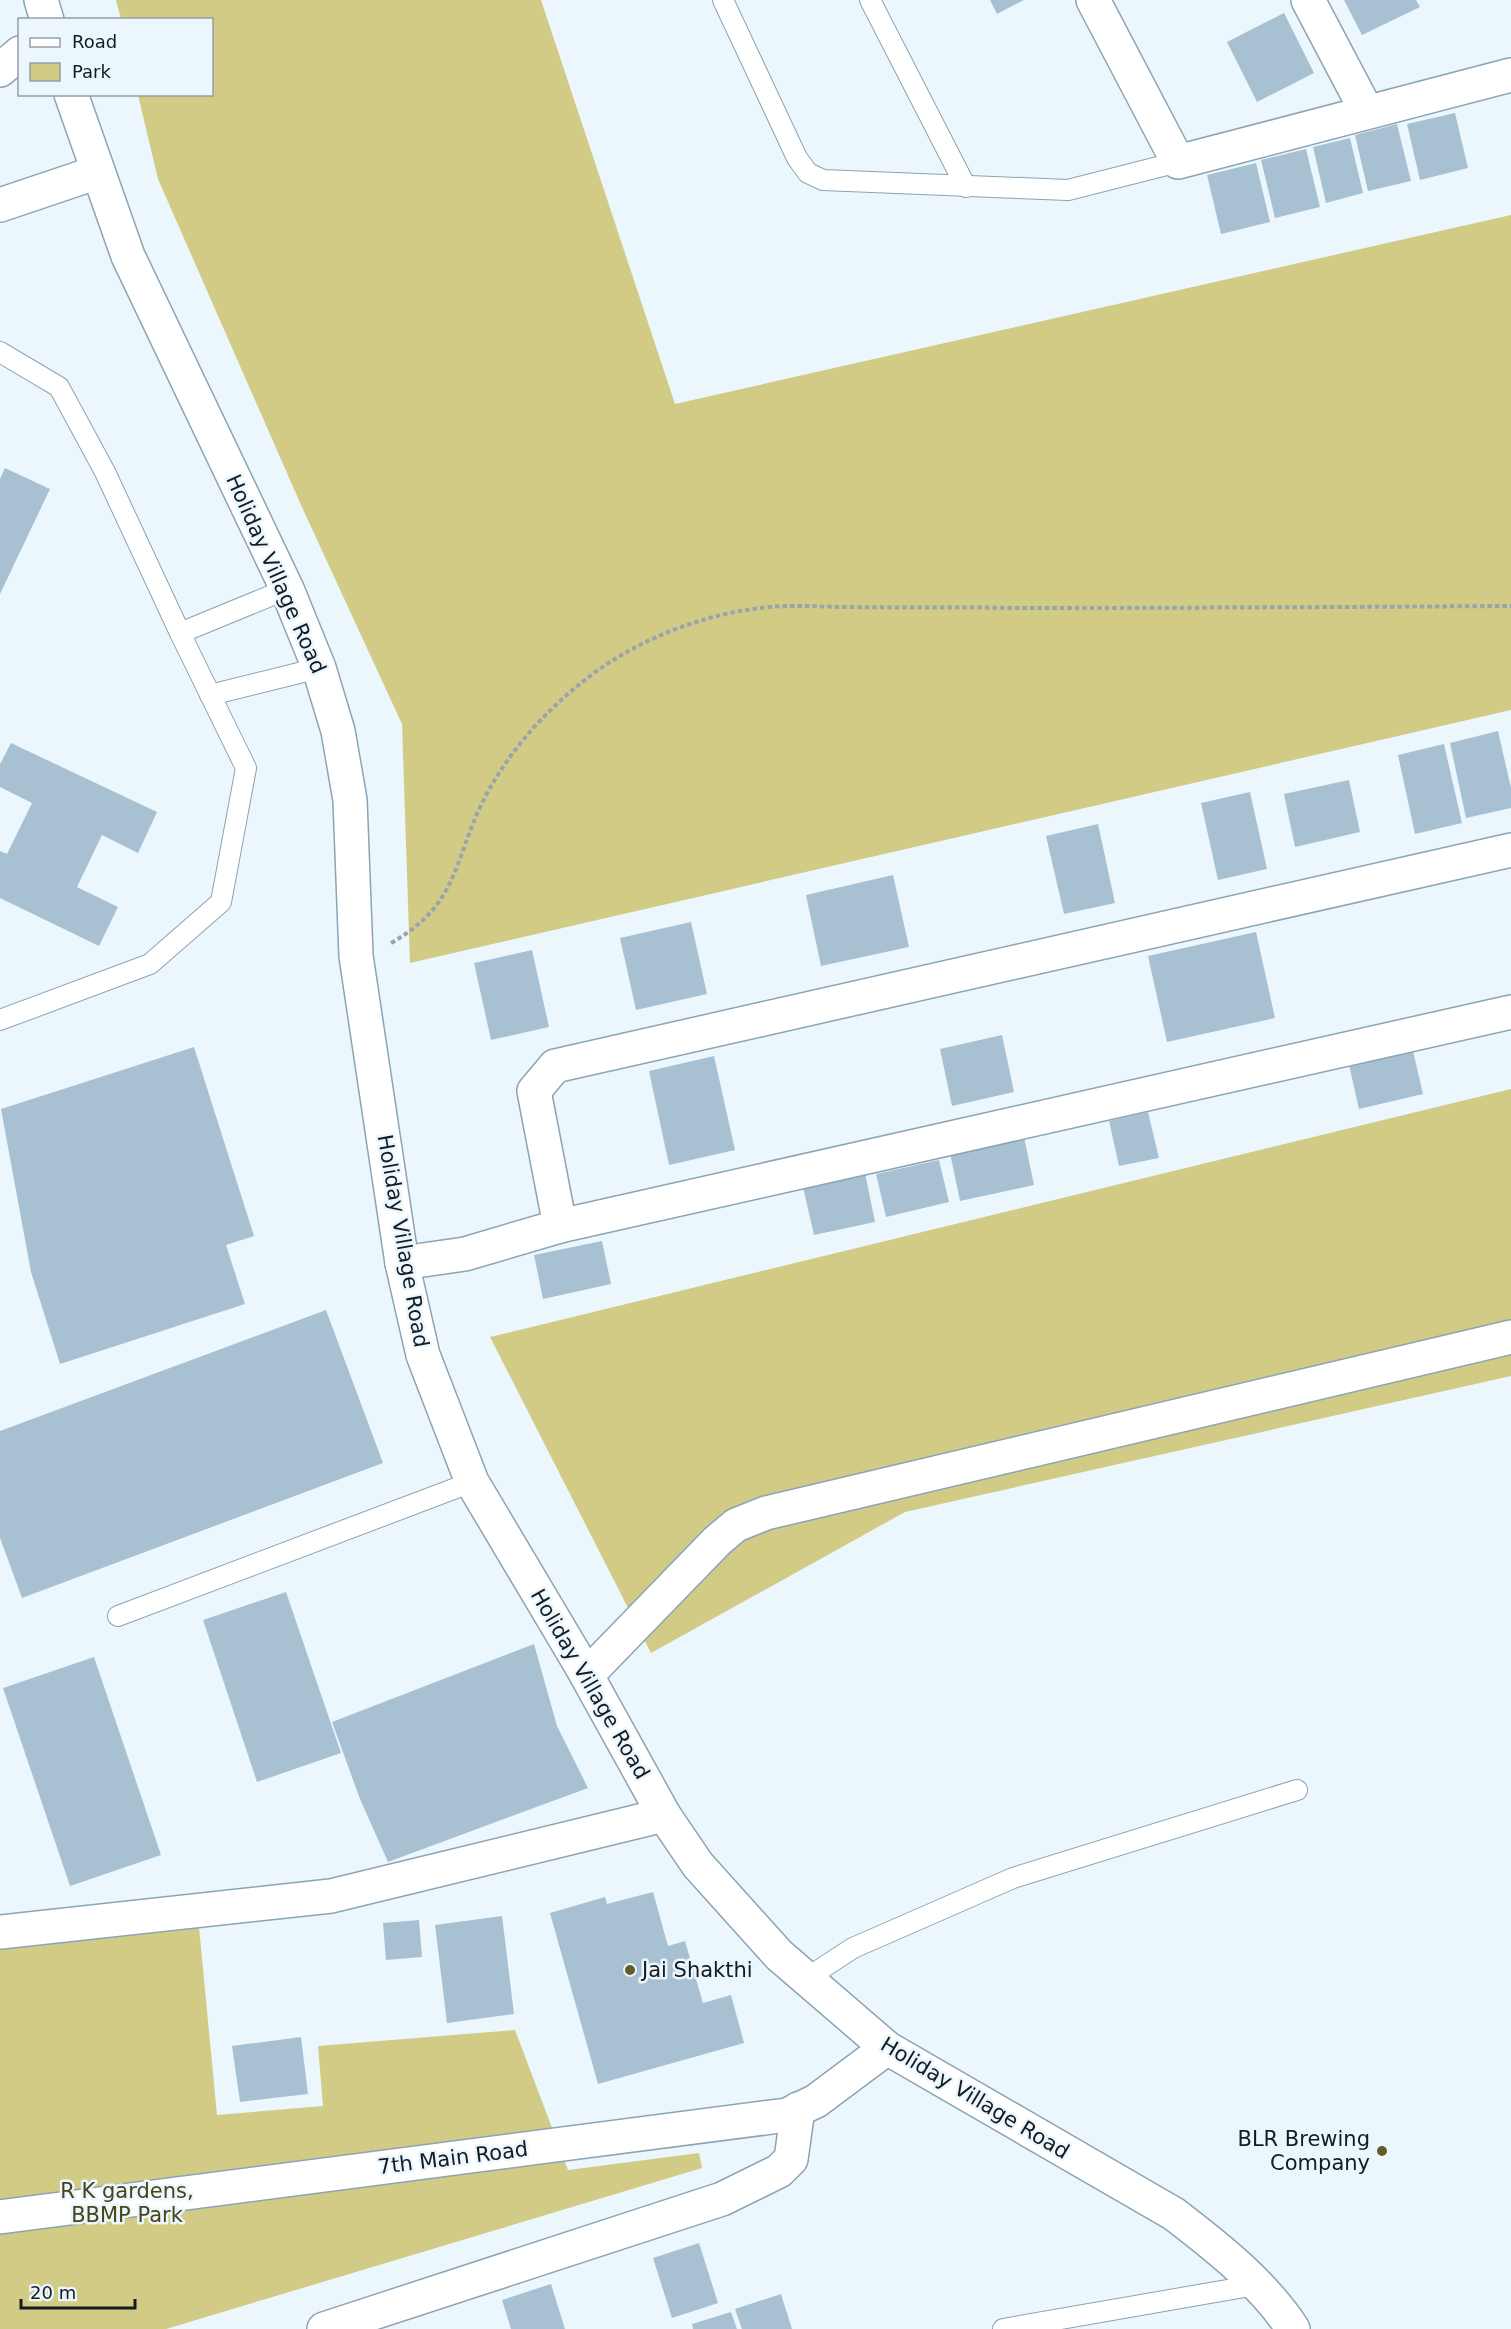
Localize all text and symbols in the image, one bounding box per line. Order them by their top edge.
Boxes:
legend [18,18,213,96]
text: Road [72,31,117,52]
text: Park [72,61,111,82]
street label: Holiday Village Road [221,471,331,677]
street label: Holiday Village Road [372,1133,434,1349]
street label: Holiday Village Road [526,1585,654,1783]
place label: Jai Shakthi [640,1958,753,1982]
marker: Jai Shakthi [623,1963,637,1977]
street label: Holiday Village Road [876,2032,1074,2164]
place label: BLR Brewing Company [1237,2127,1370,2175]
street label: 7th Main Road [377,2137,529,2179]
marker: BLR Brewing Company [1375,2144,1389,2158]
park label: R K gardens, BBMP Park [60,2179,194,2227]
scale bar [21,2272,135,2310]
text: 20 m [30,2282,76,2303]

